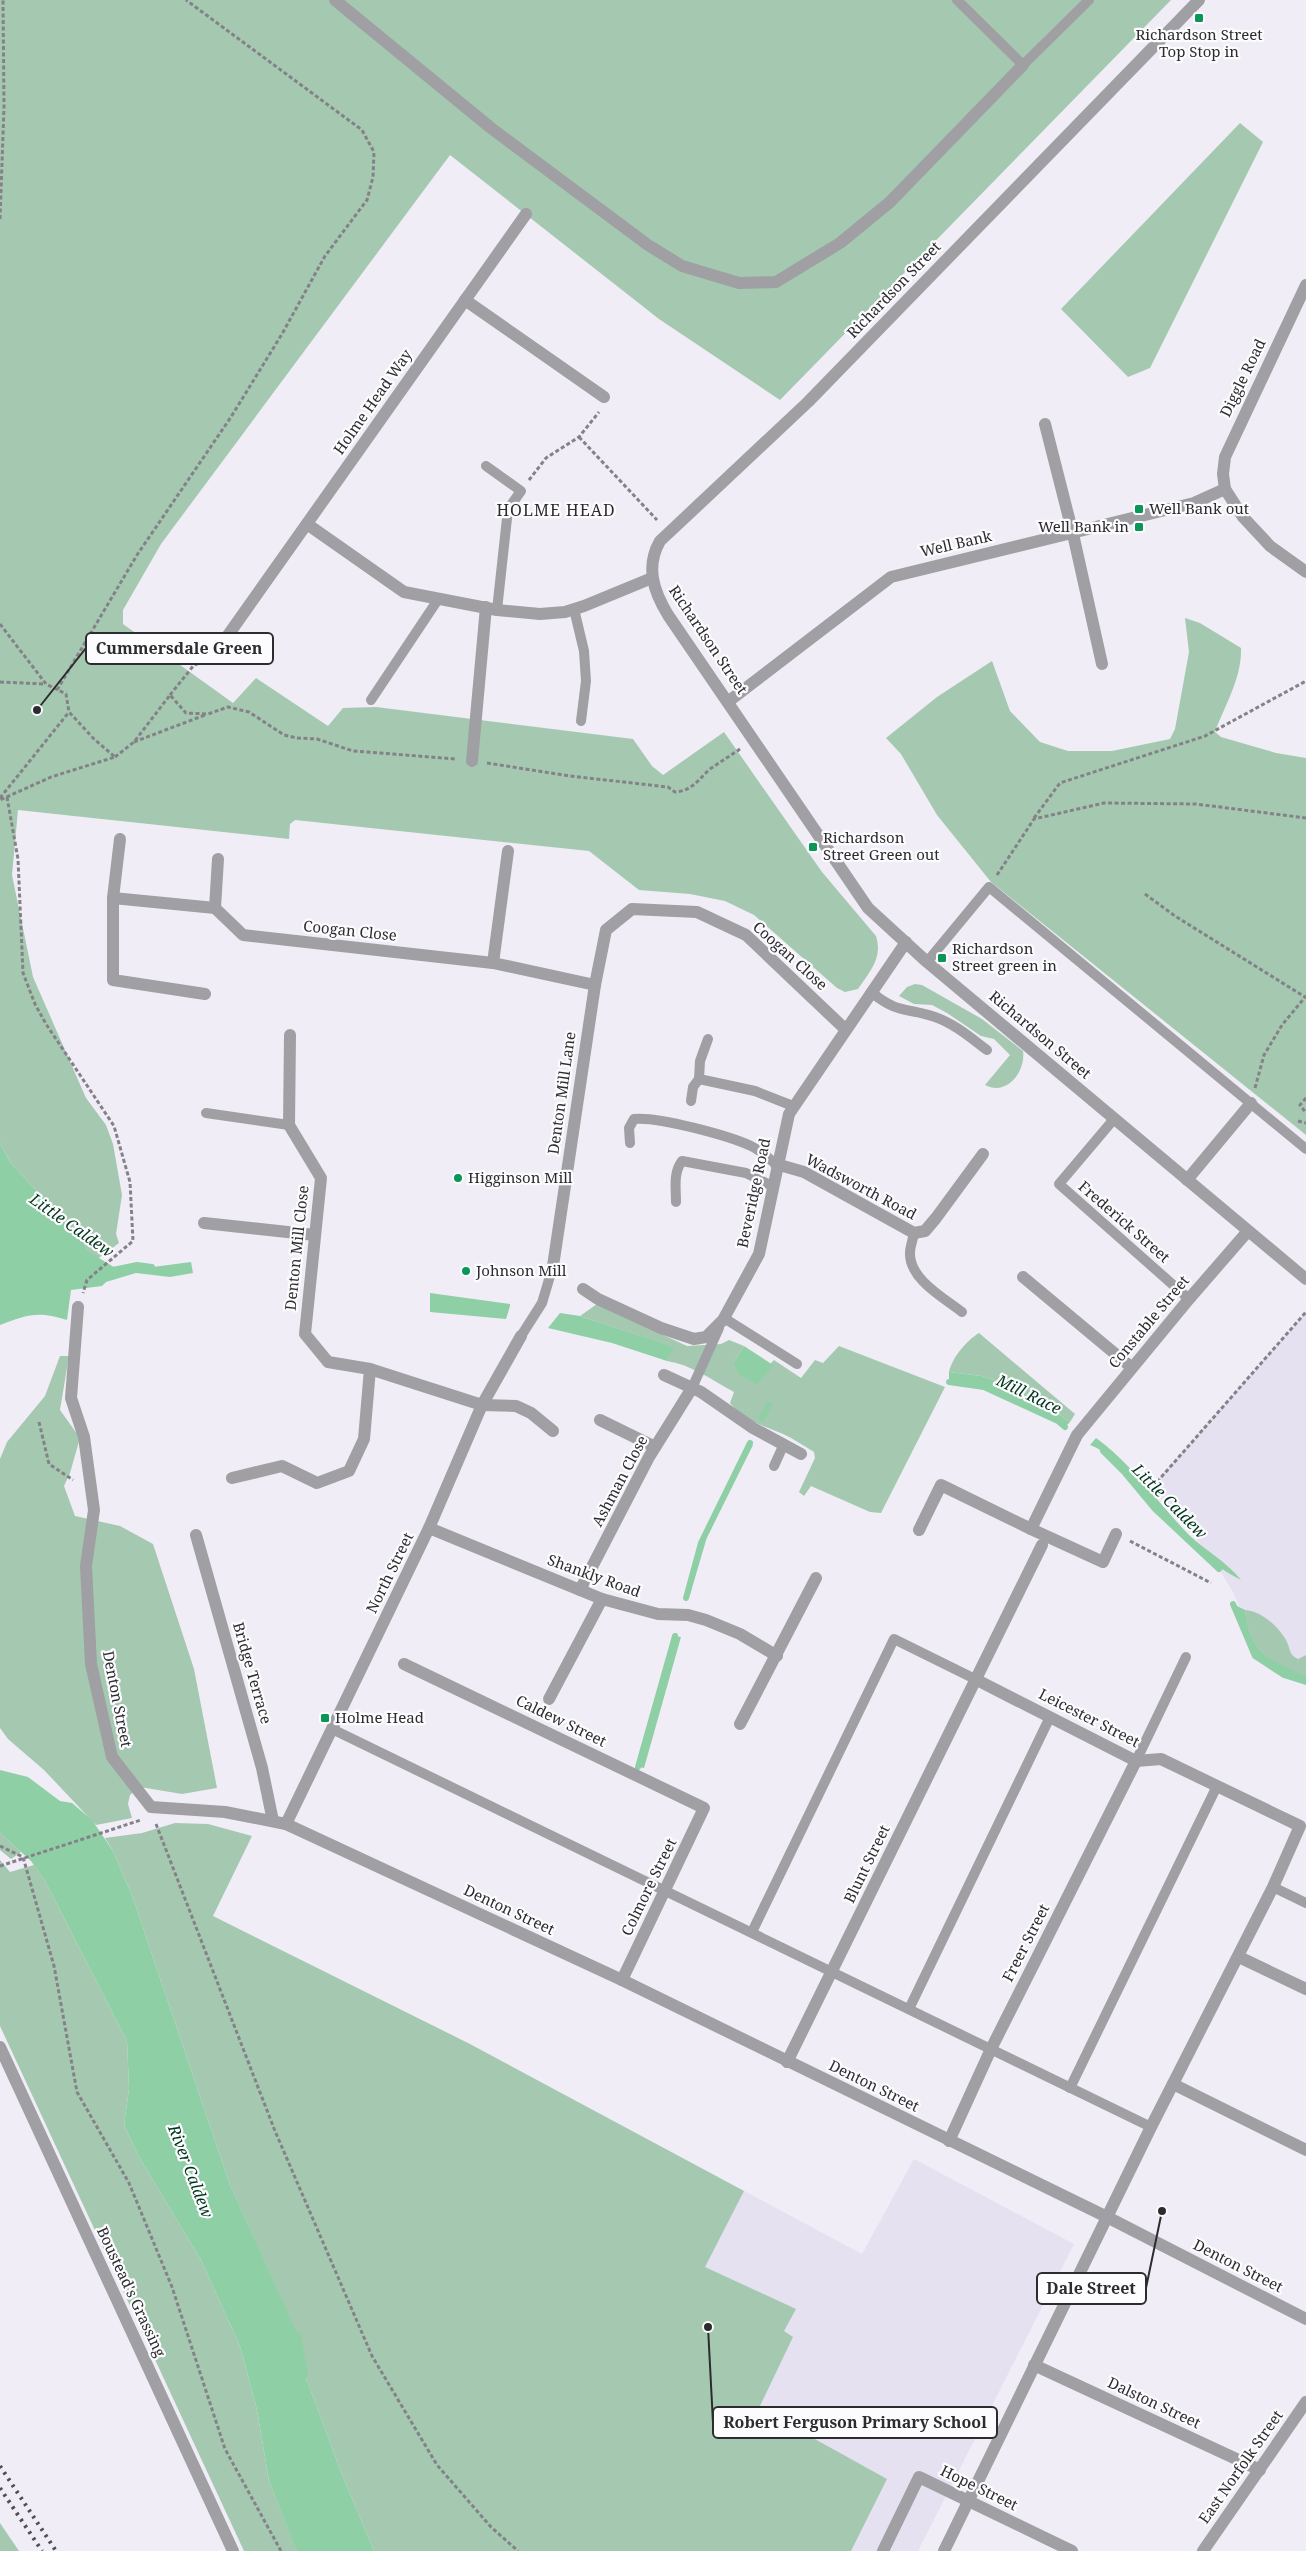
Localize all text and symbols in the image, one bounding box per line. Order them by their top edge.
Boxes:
marker: Richardson Street Top Stop in [1193,12,1205,24]
place label: Richardson Street Top Stop in [1135,24,1263,61]
street label: Richardson Street [842,237,945,342]
street label: Diggle Road [1215,335,1270,420]
street label: Holme Head Way [328,344,416,458]
place label: Well Bank out [1149,498,1249,518]
district label: HOLME HEAD [496,499,616,521]
marker: Well Bank out [1133,503,1145,515]
place label: Well Bank in [1038,516,1129,536]
marker: Well Bank in [1133,521,1145,533]
street label: Well Bank [918,525,994,561]
street label: Richardson Street [665,581,753,698]
callout: Cummersdale Green [86,633,273,664]
text: Cummersdale Green [96,637,263,659]
place label: Richardson Street Green out [823,827,940,864]
marker: Richardson Street Green out [807,841,819,853]
street label: Coogan Close [302,915,398,945]
street label: Coogan Close [749,916,832,994]
place label: Richardson Street green in [952,938,1057,975]
marker: Richardson Street green in [936,952,948,964]
street label: Richardson Street [986,986,1096,1083]
street label: Denton Mill Lane [543,1030,580,1155]
street label: Beveridge Road [732,1136,774,1250]
street label: Wadsworth Road [803,1149,920,1224]
place label: Higginson Mill [468,1167,573,1187]
marker: Higginson Mill [452,1172,464,1184]
street label: Frederick Street [1075,1176,1175,1266]
street label: Denton Mill Close [280,1184,313,1311]
water label: Little Caldew [25,1187,118,1262]
place label: Johnson Mill [475,1260,567,1280]
marker: Johnson Mill [460,1265,472,1277]
street label: Constable Street [1103,1271,1193,1372]
water label: Mill Race [992,1368,1065,1419]
street label: Ashman Close [587,1432,652,1530]
water label: Little Caldew [1127,1458,1212,1543]
street label: North Street [361,1529,417,1616]
street label: Shankly Road [545,1549,644,1601]
street label: Bridge Terrace [229,1619,277,1726]
street label: Denton Street [99,1649,137,1749]
street label: Leicester Street [1036,1683,1143,1751]
street label: Caldew Street [513,1690,610,1751]
place label: Holme Head [335,1707,424,1727]
marker: Holme Head [319,1712,331,1724]
street label: Blunt Street [839,1821,894,1906]
street label: Colmore Street [616,1834,680,1939]
street label: Denton Street [461,1879,558,1939]
street label: Freer Street [997,1900,1053,1985]
street label: Denton Street [826,2055,923,2116]
water label: River Caldew [163,2120,219,2221]
street label: Boustead's Grassing [93,2223,171,2360]
street label: Denton Street [1190,2234,1287,2296]
callout: Dale Street [1037,2273,1146,2304]
text: Dale Street [1046,2277,1136,2299]
street label: Dalston Street [1105,2372,1204,2432]
street label: East Norfolk Street [1193,2406,1287,2527]
callout: Robert Ferguson Primary School [713,2407,997,2438]
text: Robert Ferguson Primary School [723,2411,987,2433]
street label: Hope Street [938,2460,1021,2514]

